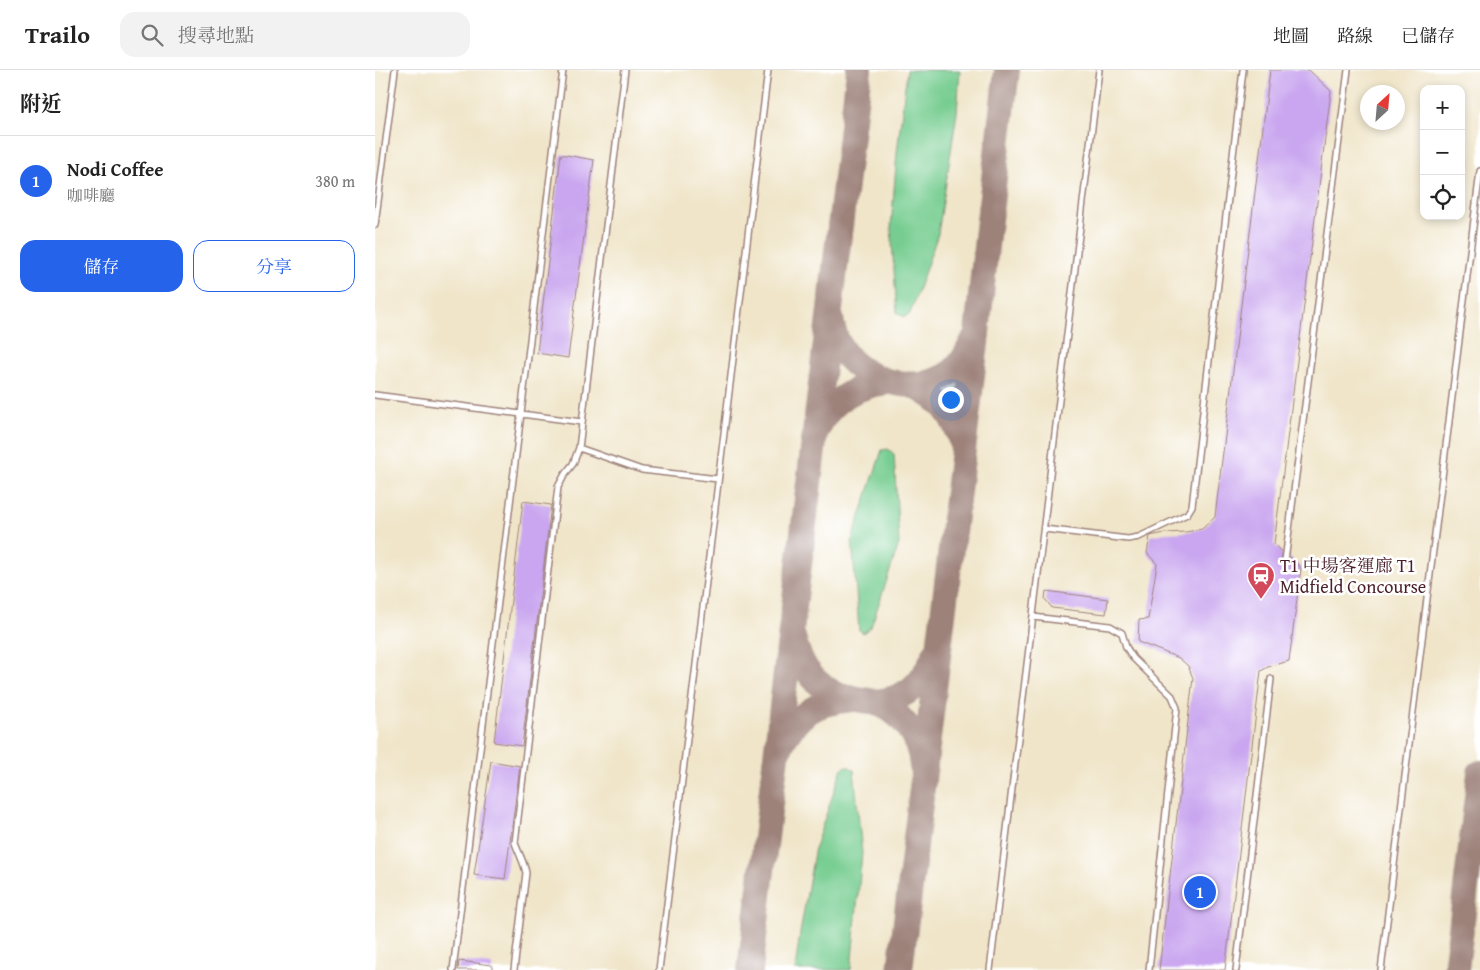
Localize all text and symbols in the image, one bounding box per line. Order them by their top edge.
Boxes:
search box [120,12,470,57]
text: Trailo [25,17,90,52]
icon: search [138,21,166,49]
text: 搜尋地點 [178,21,254,49]
text: 地圖 [1273,22,1309,49]
text: 路線 [1337,22,1373,49]
text: 已儲存 [1401,22,1455,49]
north arrow [1360,85,1405,130]
map controls [1420,85,1465,220]
button: + [1420,85,1465,130]
text: 附近 [20,88,62,119]
button: − [1420,130,1465,175]
text: Nodi Coffee [67,155,164,183]
text: 1 [32,169,40,193]
text: 380 m [315,169,355,193]
button: locate [1420,175,1465,220]
text: 咖啡廳 [67,183,115,207]
button: 儲存 [20,240,183,292]
button: 分享 [193,240,355,292]
your location [938,387,964,413]
place label: T1 中場客運廊 T1 Midfield Concourse [1280,552,1426,600]
station icon: T1 中場客運廊 T1 Midfield Concourse [1246,561,1276,600]
pin: 1 [1184,873,1216,911]

